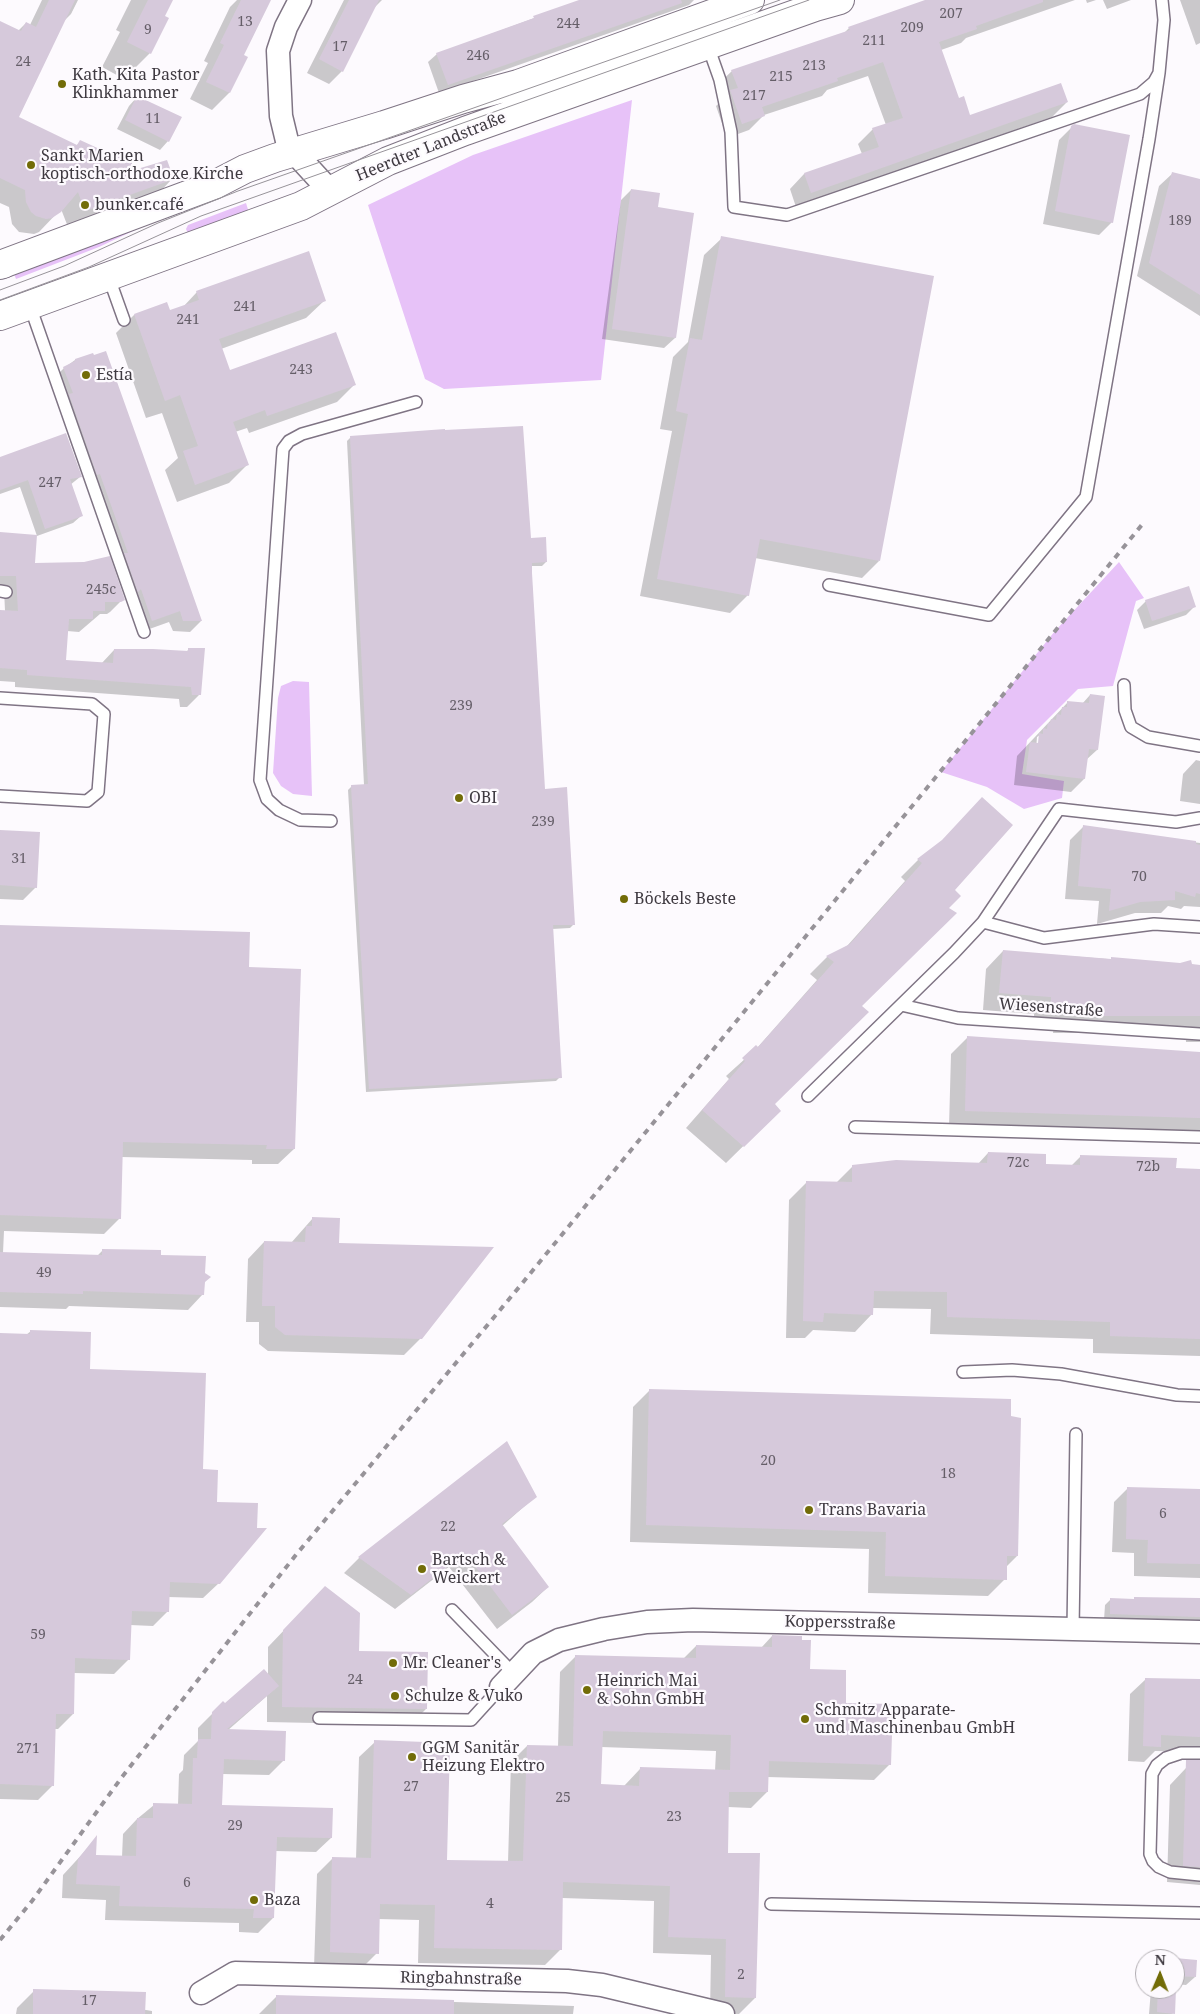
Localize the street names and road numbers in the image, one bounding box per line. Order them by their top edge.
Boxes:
street label: Heerdter Landstraße [353,108,509,186]
street label: Wiesenstraße [998,995,1104,1021]
street label: Koppersstraße [784,1612,896,1634]
street label: Ringbahnstraße [400,1968,522,1990]

